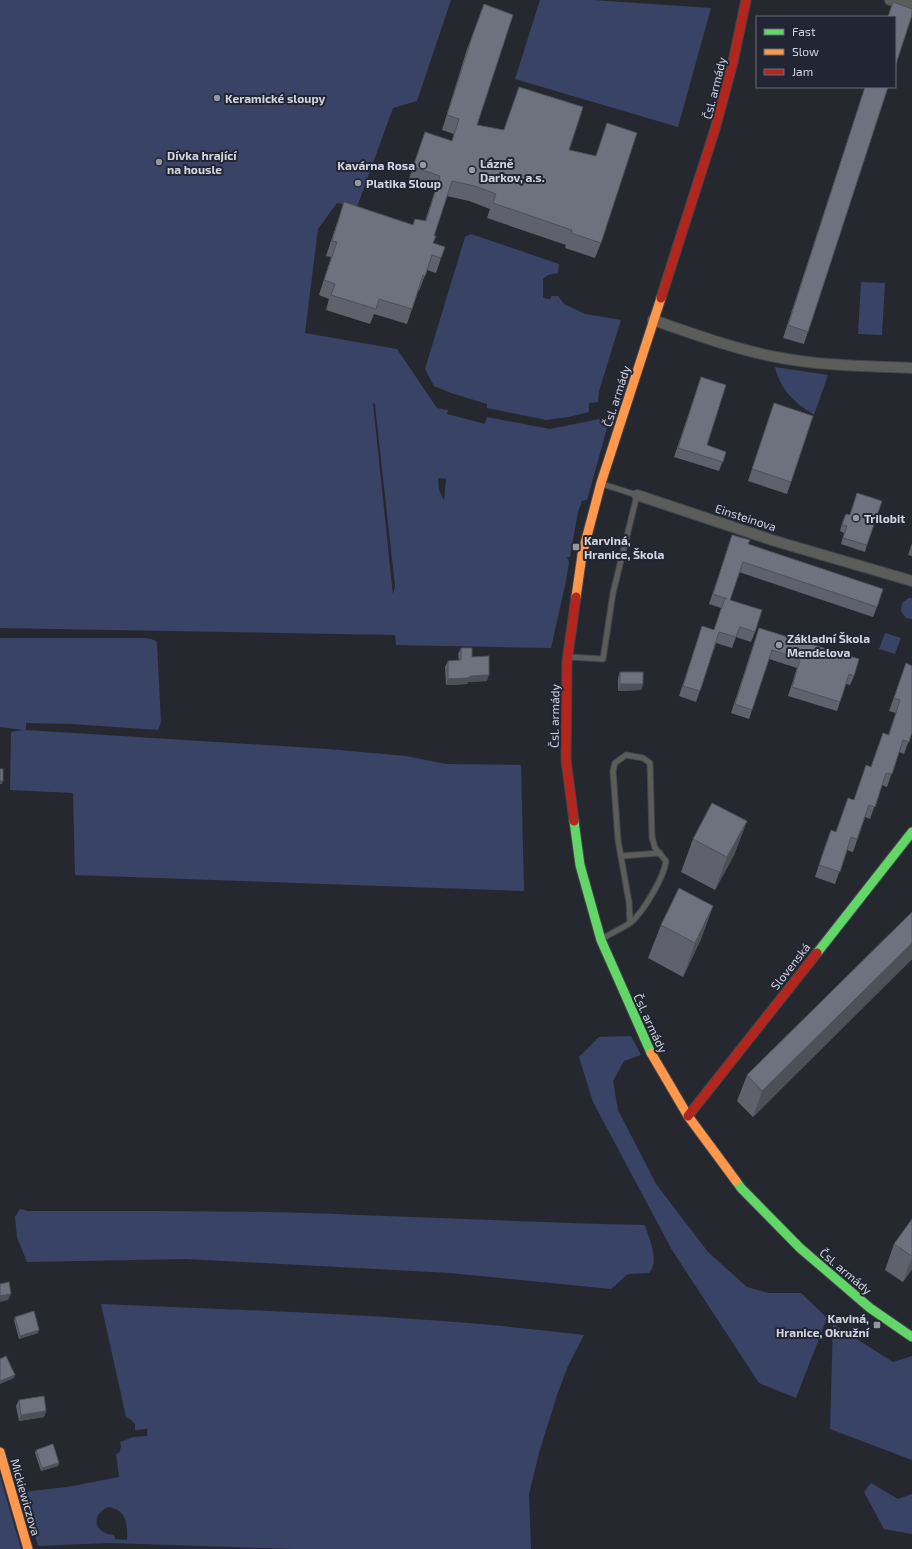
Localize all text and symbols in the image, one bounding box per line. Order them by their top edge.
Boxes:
legend [756,16,896,88]
text: Fast [792,24,816,38]
text: Slow [792,44,819,58]
street label: Čsl. armády [700,55,729,121]
text: Jam [792,64,813,78]
place label: Keramické sloupy [225,91,326,106]
marker: Keramické sloupy [212,93,222,103]
place label: Dívka hrající na housle [167,148,237,176]
place label: Lázně Darkov, a.s. [480,156,545,184]
marker: Dívka hrající na housle [154,157,164,167]
place label: Kavárna Rosa [337,158,415,172]
marker: Kavárna Rosa [418,160,428,170]
marker: Lázně Darkov, a.s. [467,165,477,175]
place label: Platika Sloup [366,176,441,190]
marker: Platika Sloup [353,178,363,188]
street label: Čsl. armády [600,363,633,428]
street label: Einsteinova [714,501,778,533]
place label: Trilobit [864,511,905,525]
marker: Trilobit [851,513,861,523]
place label: Karviná, Hranice, Škola [584,533,665,561]
marker: Karviná, Hranice, Škola [571,542,581,552]
place label: Základní Škola Mendelova [787,631,870,659]
marker: Základní Škola Mendelova [774,640,784,650]
street label: Čsl. armády [546,683,562,748]
street label: Slovenská [767,940,813,992]
street label: Čsl. armády [631,991,671,1055]
street label: Čsl. armády [817,1245,875,1297]
place label: Kaviná, Hranice, Okružní [776,1311,870,1339]
marker: Kaviná, Hranice, Okružní [872,1320,882,1330]
street label: Mickiewiczova [8,1457,44,1537]

